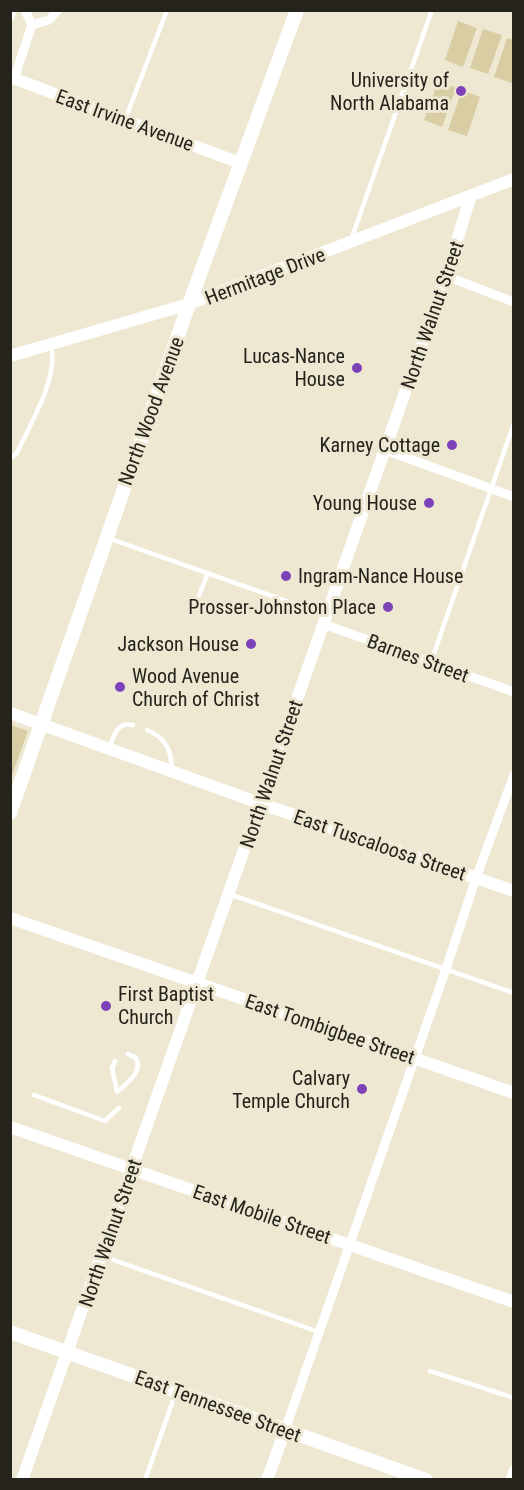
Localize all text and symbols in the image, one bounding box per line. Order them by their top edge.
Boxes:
place label: University of North Alabama [330,68,450,115]
street label: East Irvine Avenue [53,84,197,156]
marker: University of North Alabama [454,84,468,98]
street label: North Walnut Street [395,238,469,392]
street label: Hermitage Drive [202,242,328,310]
street label: North Wood Avenue [113,333,189,489]
place label: Lucas-Nance House [243,344,345,391]
marker: Lucas-Nance House [350,361,364,375]
place label: Karney Cottage [320,433,440,457]
marker: Karney Cottage [445,438,459,452]
place label: Young House [313,491,417,515]
marker: Young House [422,496,436,510]
place label: Ingram-Nance House [298,564,463,588]
marker: Ingram-Nance House [279,569,293,583]
place label: Prosser-Johnston Place [188,595,376,619]
marker: Prosser-Johnston Place [381,600,395,614]
street label: Barnes Street [364,629,472,687]
place label: Jackson House [117,632,239,656]
marker: Jackson House [244,637,258,651]
place label: Wood Avenue Church of Christ [132,664,260,711]
marker: Wood Avenue Church of Christ [113,680,127,694]
street label: North Walnut Street [234,697,308,851]
street label: East Tuscaloosa Street [291,804,469,886]
place label: First Baptist Church [118,982,214,1029]
street label: East Tombigbee Street [242,989,418,1069]
marker: First Baptist Church [99,999,113,1013]
place label: Calvary Temple Church [232,1066,350,1113]
marker: Calvary Temple Church [355,1082,369,1096]
street label: North Walnut Street [73,1156,147,1310]
street label: East Mobile Street [190,1179,334,1249]
street label: East Tennessee Street [132,1365,304,1447]

